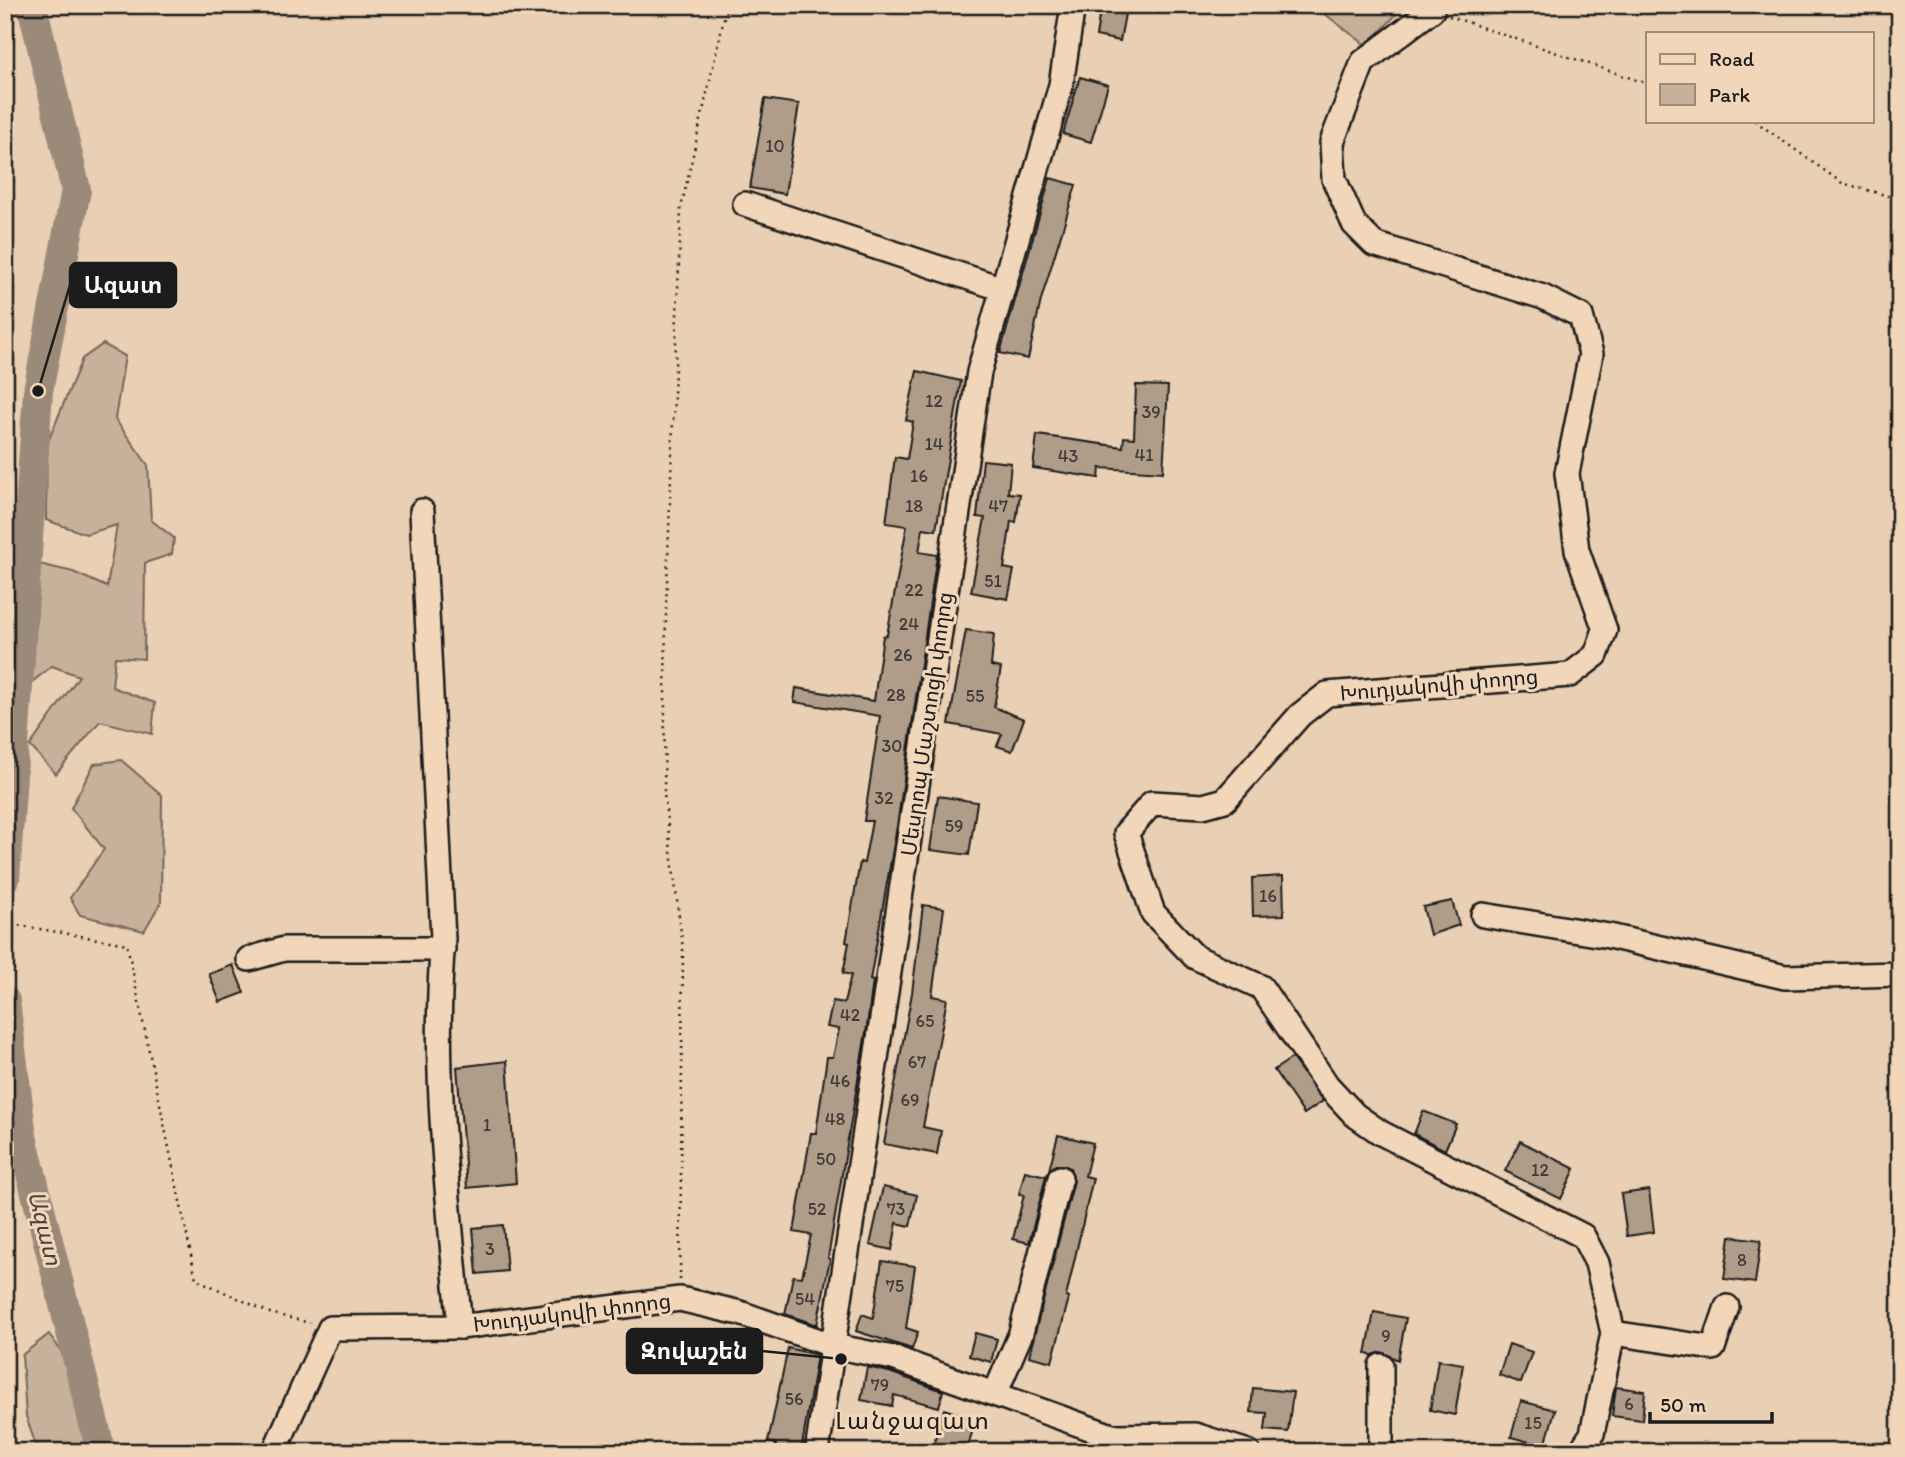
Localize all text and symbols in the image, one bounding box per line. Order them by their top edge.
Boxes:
legend [1646,32,1874,122]
text: Road [1709,46,1755,71]
text: Park [1709,82,1751,107]
house number: 10 [765,135,785,157]
callout: Ազատ [70,263,176,307]
text: Ազատ [84,271,162,299]
house number: 12 [925,390,943,412]
house number: 39 [1141,401,1161,423]
house number: 14 [924,433,944,455]
house number: 41 [1134,444,1154,466]
house number: 43 [1058,445,1078,467]
house number: 16 [910,465,928,487]
house number: 18 [905,495,923,517]
house number: 47 [988,495,1008,517]
house number: 51 [984,570,1002,592]
house number: 22 [905,579,924,601]
street label: Մեսրոպ Մաշտոցի փողոց [896,590,957,858]
house number: 24 [899,613,919,635]
house number: 26 [894,644,913,666]
street label: Խուդյակովի փողոց [1339,663,1539,706]
house number: 28 [886,684,906,706]
house number: 55 [966,685,984,707]
house number: 30 [882,735,902,757]
house number: 32 [874,787,894,809]
house number: 59 [945,815,963,837]
house number: 16 [1259,885,1277,907]
house number: 42 [840,1004,861,1026]
house number: 65 [916,1010,934,1032]
house number: 67 [908,1051,926,1073]
house number: 46 [830,1070,850,1092]
house number: 69 [901,1089,919,1111]
house number: 48 [825,1108,845,1130]
house number: 1 [483,1114,491,1136]
house number: 50 [816,1148,836,1170]
house number: 12 [1531,1159,1549,1181]
water label: Ազատ [22,1188,68,1269]
house number: 52 [808,1198,827,1220]
house number: 73 [887,1198,906,1220]
house number: 3 [485,1238,495,1260]
house number: 8 [1737,1249,1747,1271]
house number: 75 [886,1275,904,1297]
street label: Խուդյակովի փողոց [472,1288,672,1337]
house number: 54 [795,1288,815,1310]
house number: 9 [1381,1325,1391,1347]
callout: Զովաշեն [627,1329,762,1373]
text: Զովաշեն [640,1337,748,1365]
house number: 79 [871,1374,889,1396]
scale bar [1650,1380,1772,1424]
house number: 56 [785,1388,803,1410]
text: 50 m [1660,1392,1707,1417]
house number: 6 [1624,1393,1634,1415]
district label: Լանջազատ [835,1406,991,1435]
house number: 15 [1524,1412,1542,1434]

